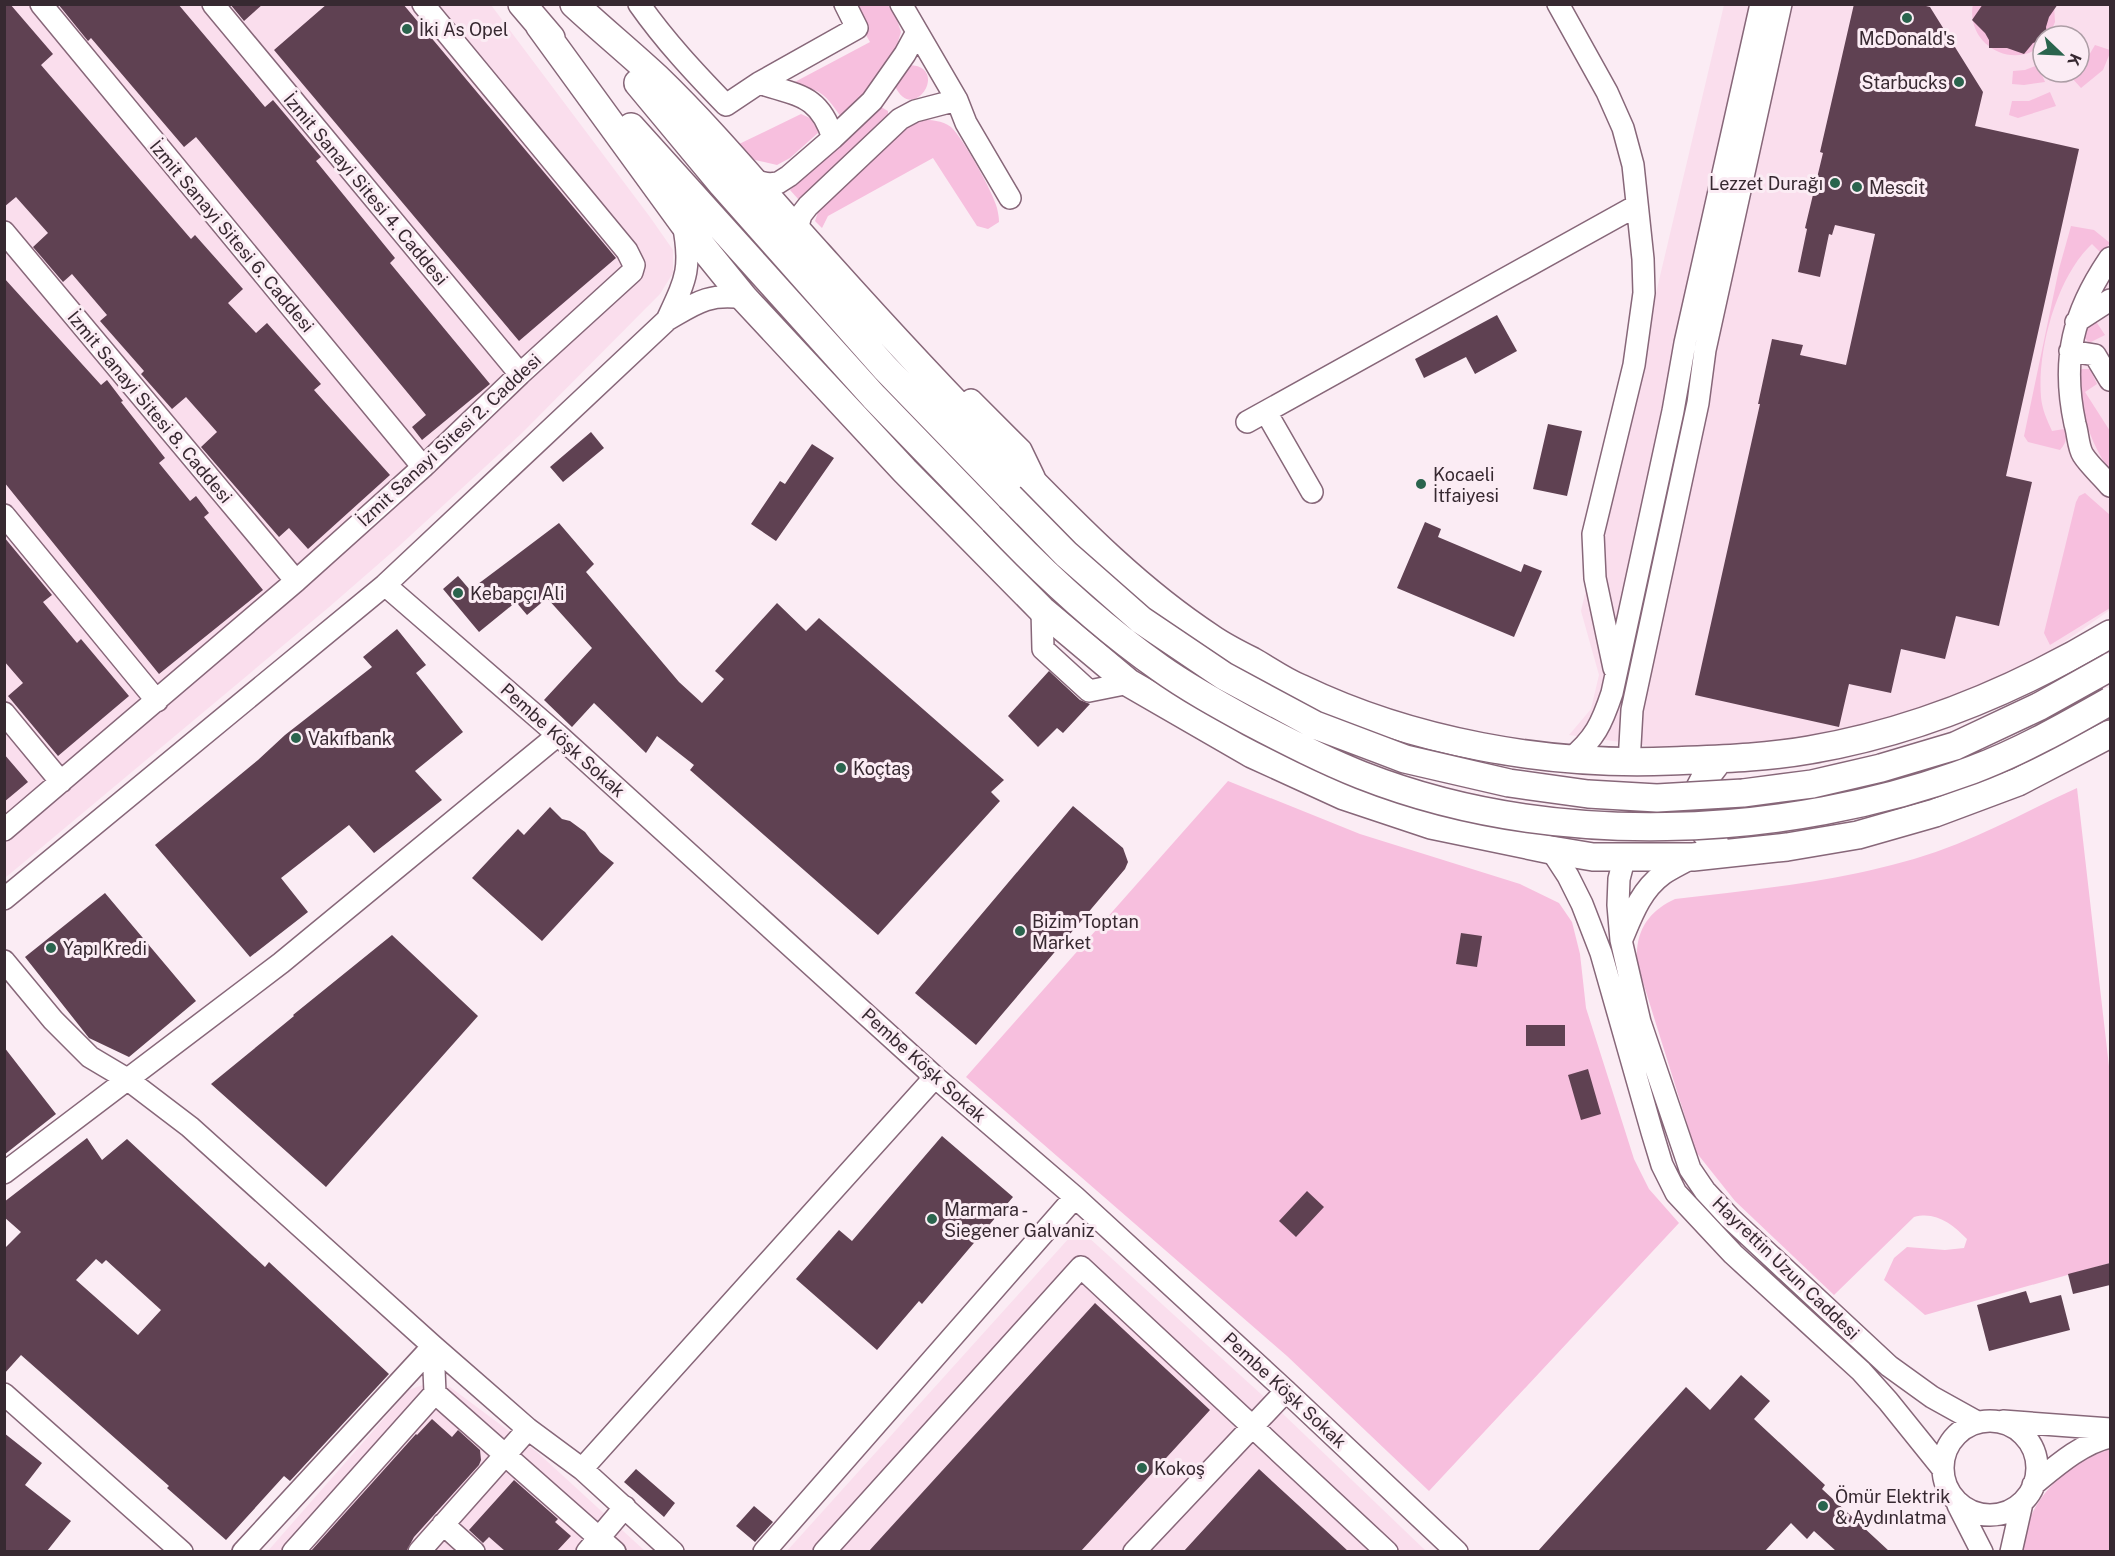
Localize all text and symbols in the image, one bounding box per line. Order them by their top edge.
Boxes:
marker: McDonald's [1900,11,1914,25]
place label: İki As Opel [419,18,508,40]
marker: İki As Opel [400,22,414,36]
north arrow [2031,24,2091,84]
place label: McDonald's [1859,28,1955,49]
text: K [2063,51,2085,69]
place label: Starbucks [1862,72,1947,93]
marker: Starbucks [1952,75,1966,89]
street label: İzmit Sanayi Sitesi 4. Caddesi [280,88,453,289]
street label: İzmit Sanayi Sitesi 6. Caddesi [146,135,319,336]
place label: Lezzet Durağı [1709,173,1823,194]
marker: Lezzet Durağı [1828,176,1842,190]
place label: Mescit [1869,177,1925,198]
marker: Mescit [1850,180,1864,194]
street label: İzmit Sanayi Sitesi 8. Caddesi [63,306,237,507]
street label: İzmit Sanayi Sitesi 2. Caddesi [352,349,545,531]
place label: Kocaeli İtfaiyesi [1433,464,1499,506]
marker: Kocaeli İtfaiyesi [1414,477,1428,491]
place label: Kebapçı Ali [470,583,564,604]
marker: Kebapçı Ali [451,586,465,600]
street label: Pembe Köşk Sokak [497,679,629,801]
place label: Vakıfbank [308,728,392,749]
marker: Vakıfbank [289,731,303,745]
place label: Koçtaş [853,758,910,779]
marker: Koçtaş [834,761,848,775]
place label: Bizim Toptan Market [1032,911,1139,953]
marker: Bizim Toptan Market [1013,924,1027,938]
place label: Yapı Kredi [63,938,147,959]
marker: Yapı Kredi [44,941,58,955]
street label: Pembe Köşk Sokak [858,1004,990,1126]
street label: Hayrettin Uzun Caddesi [1708,1192,1864,1344]
place label: Marmara - Siegener Galvaniz [944,1199,1094,1241]
marker: Marmara - Siegener Galvaniz [925,1212,939,1226]
street label: Pembe Köşk Sokak [1219,1328,1351,1452]
place label: Kokoş [1154,1458,1205,1479]
marker: Kokoş [1135,1461,1149,1475]
place label: Ömür Elektrik & Aydınlatma [1835,1485,1950,1528]
marker: Ömür Elektrik & Aydınlatma [1816,1499,1830,1513]

